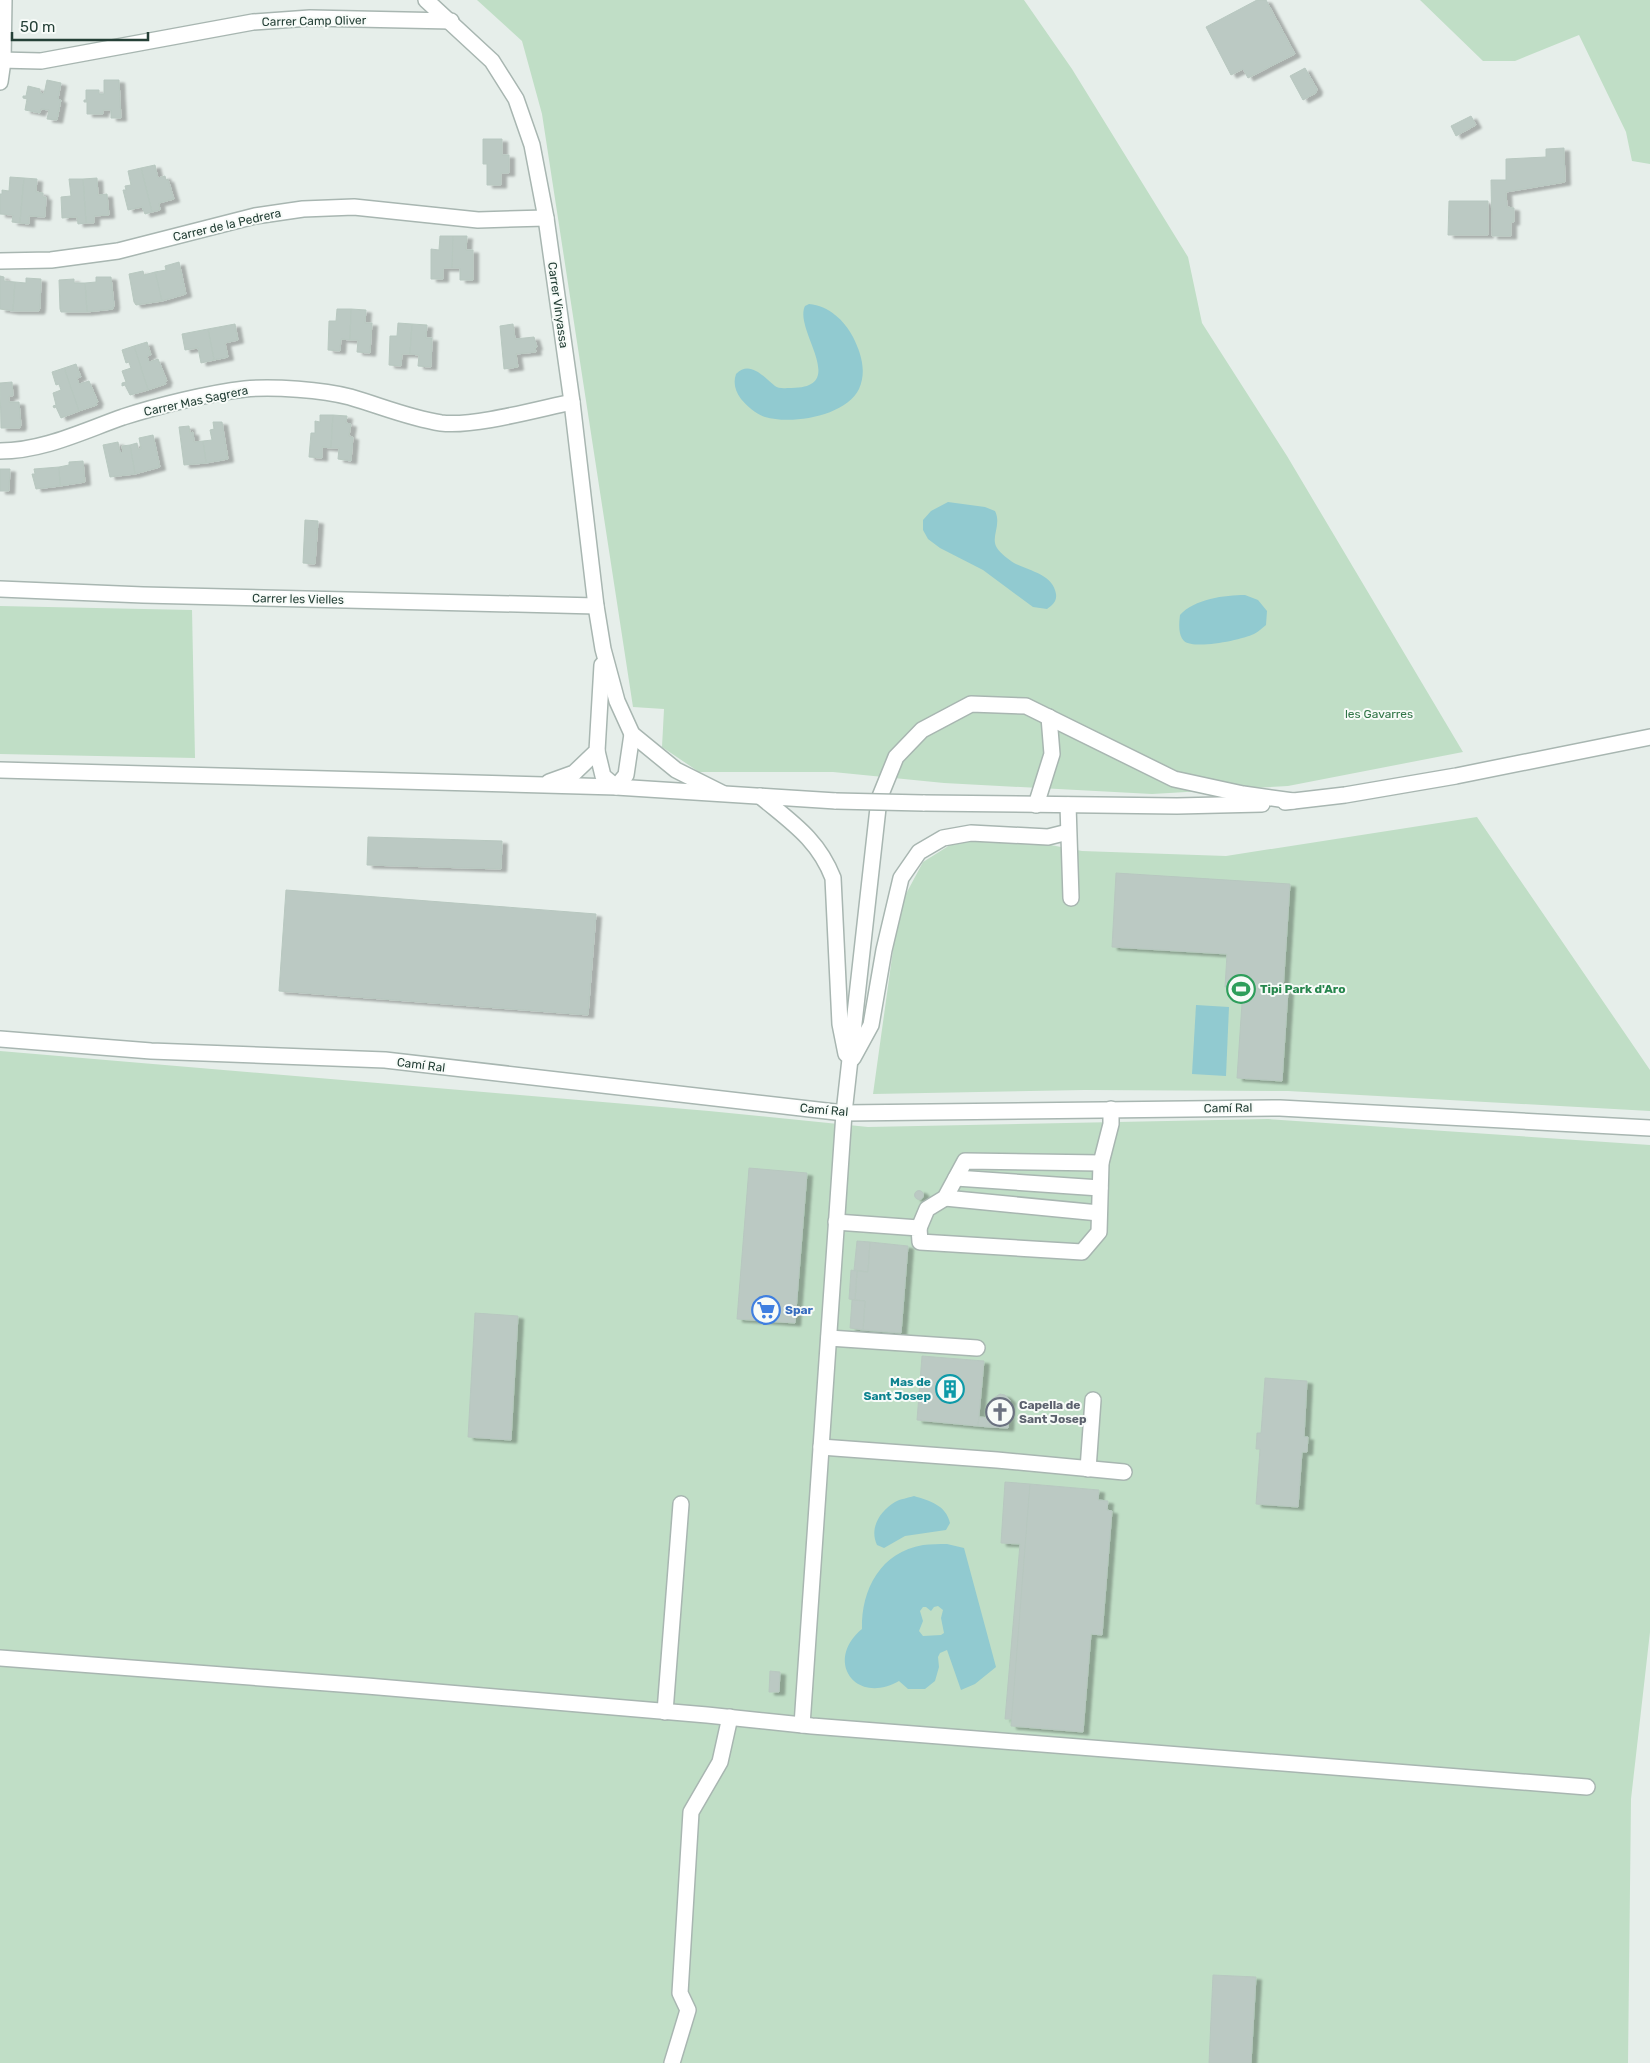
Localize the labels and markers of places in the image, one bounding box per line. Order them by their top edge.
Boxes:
sports icon: Tipi Park d'Aro [1226,974,1256,1004]
place label: Tipi Park d'Aro [1260,982,1346,996]
supermarket icon: Spar [751,1295,781,1325]
place label: Spar [785,1303,814,1317]
building icon: Mas de Sant Josep [935,1374,965,1404]
place label: Mas de Sant Josep [863,1375,931,1403]
church icon: Capella de Sant Josep [985,1397,1015,1427]
place label: Capella de Sant Josep [1019,1398,1087,1426]

